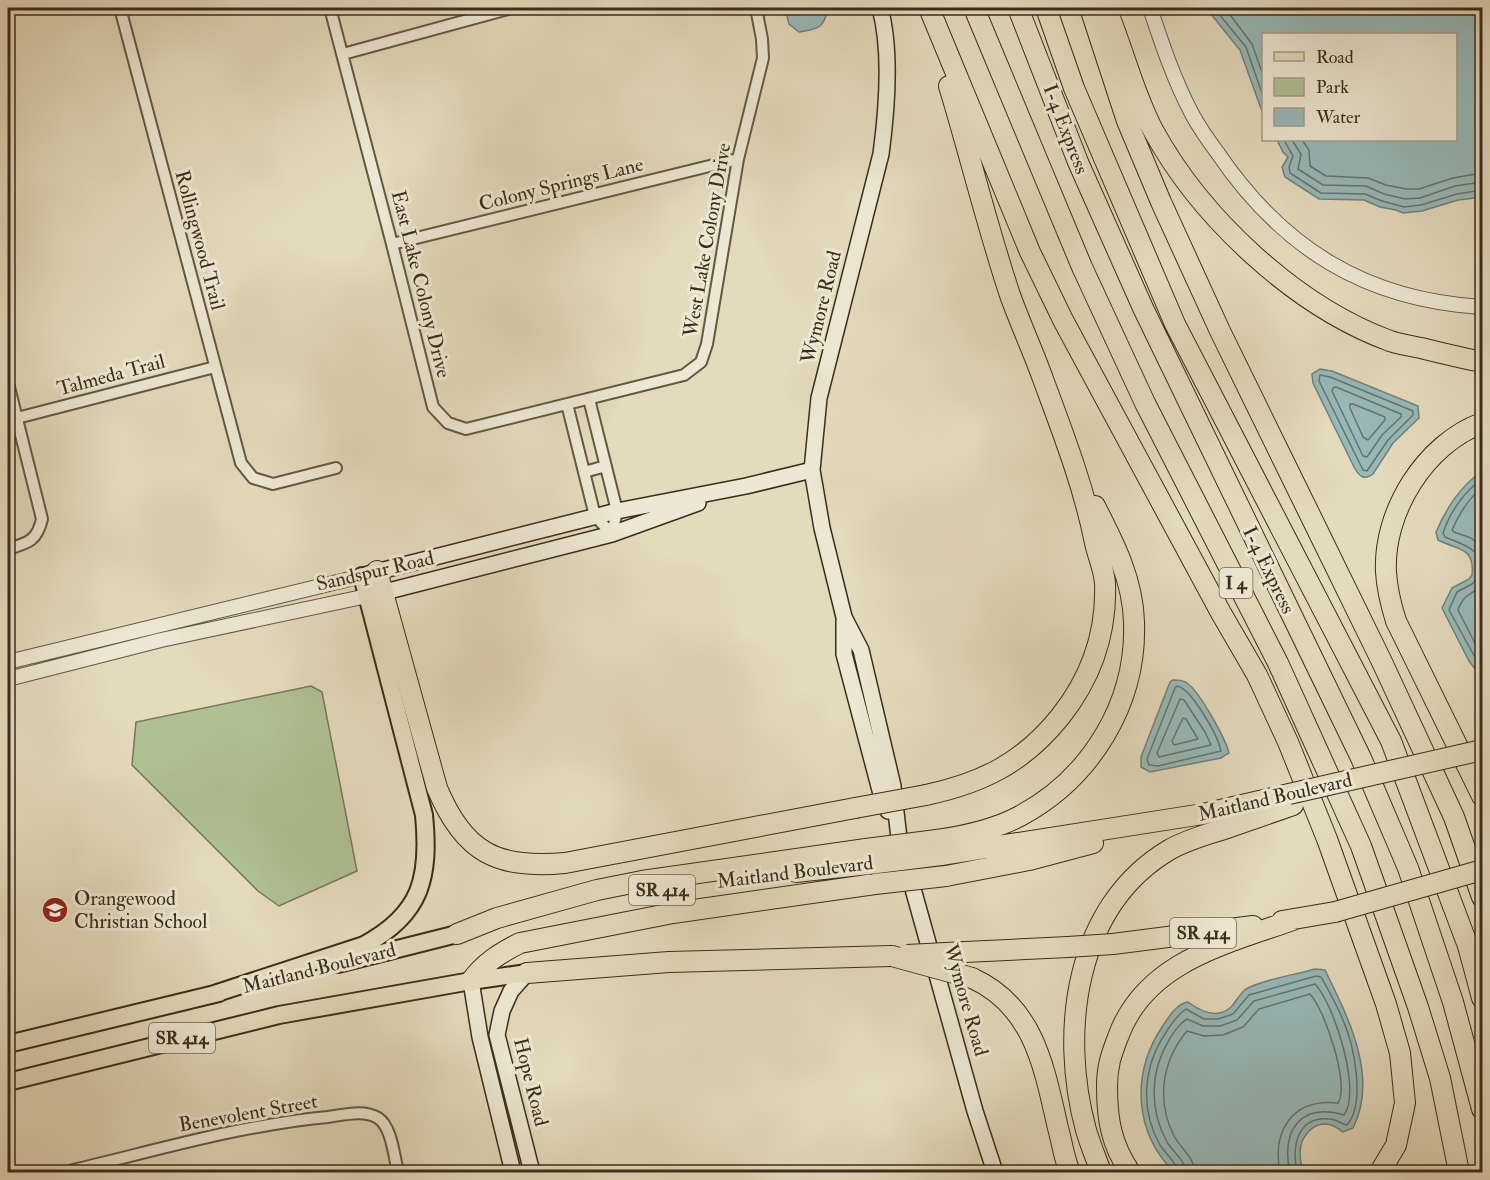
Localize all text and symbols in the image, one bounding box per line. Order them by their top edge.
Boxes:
legend [1262,33,1457,141]
text: Road [1316,46,1354,69]
text: Park [1316,76,1349,99]
street label: I-4 Express [1036,80,1095,178]
text: Water [1315,106,1360,129]
street label: West Lake Colony Drive [677,141,736,340]
street label: Colony Springs Lane [476,151,646,217]
street label: Rollingwood Trail [169,167,231,313]
street label: East Lake Colony Drive [386,188,456,380]
street label: Wymore Road [795,248,847,367]
street label: Talmeda Trail [54,349,168,401]
street label: I-4 Express [1236,522,1301,618]
street label: Sandspur Road [314,545,437,598]
road number: I 4 [1220,568,1252,598]
street label: Maitland Boulevard [1196,767,1355,827]
street label: Maitland Boulevard [715,850,875,894]
road number: SR 414 [629,875,695,905]
place label: Orangewood Christian School [74,886,207,934]
school or university icon: Orangewood Christian School [40,895,70,925]
road number: SR 414 [1170,918,1236,948]
street label: Maitland Boulevard [240,937,398,999]
street label: Wymore Road [938,940,994,1059]
road number: SR 414 [149,1023,215,1053]
street label: Hope Road [507,1035,554,1129]
street label: Benevolent Street [177,1088,320,1138]

